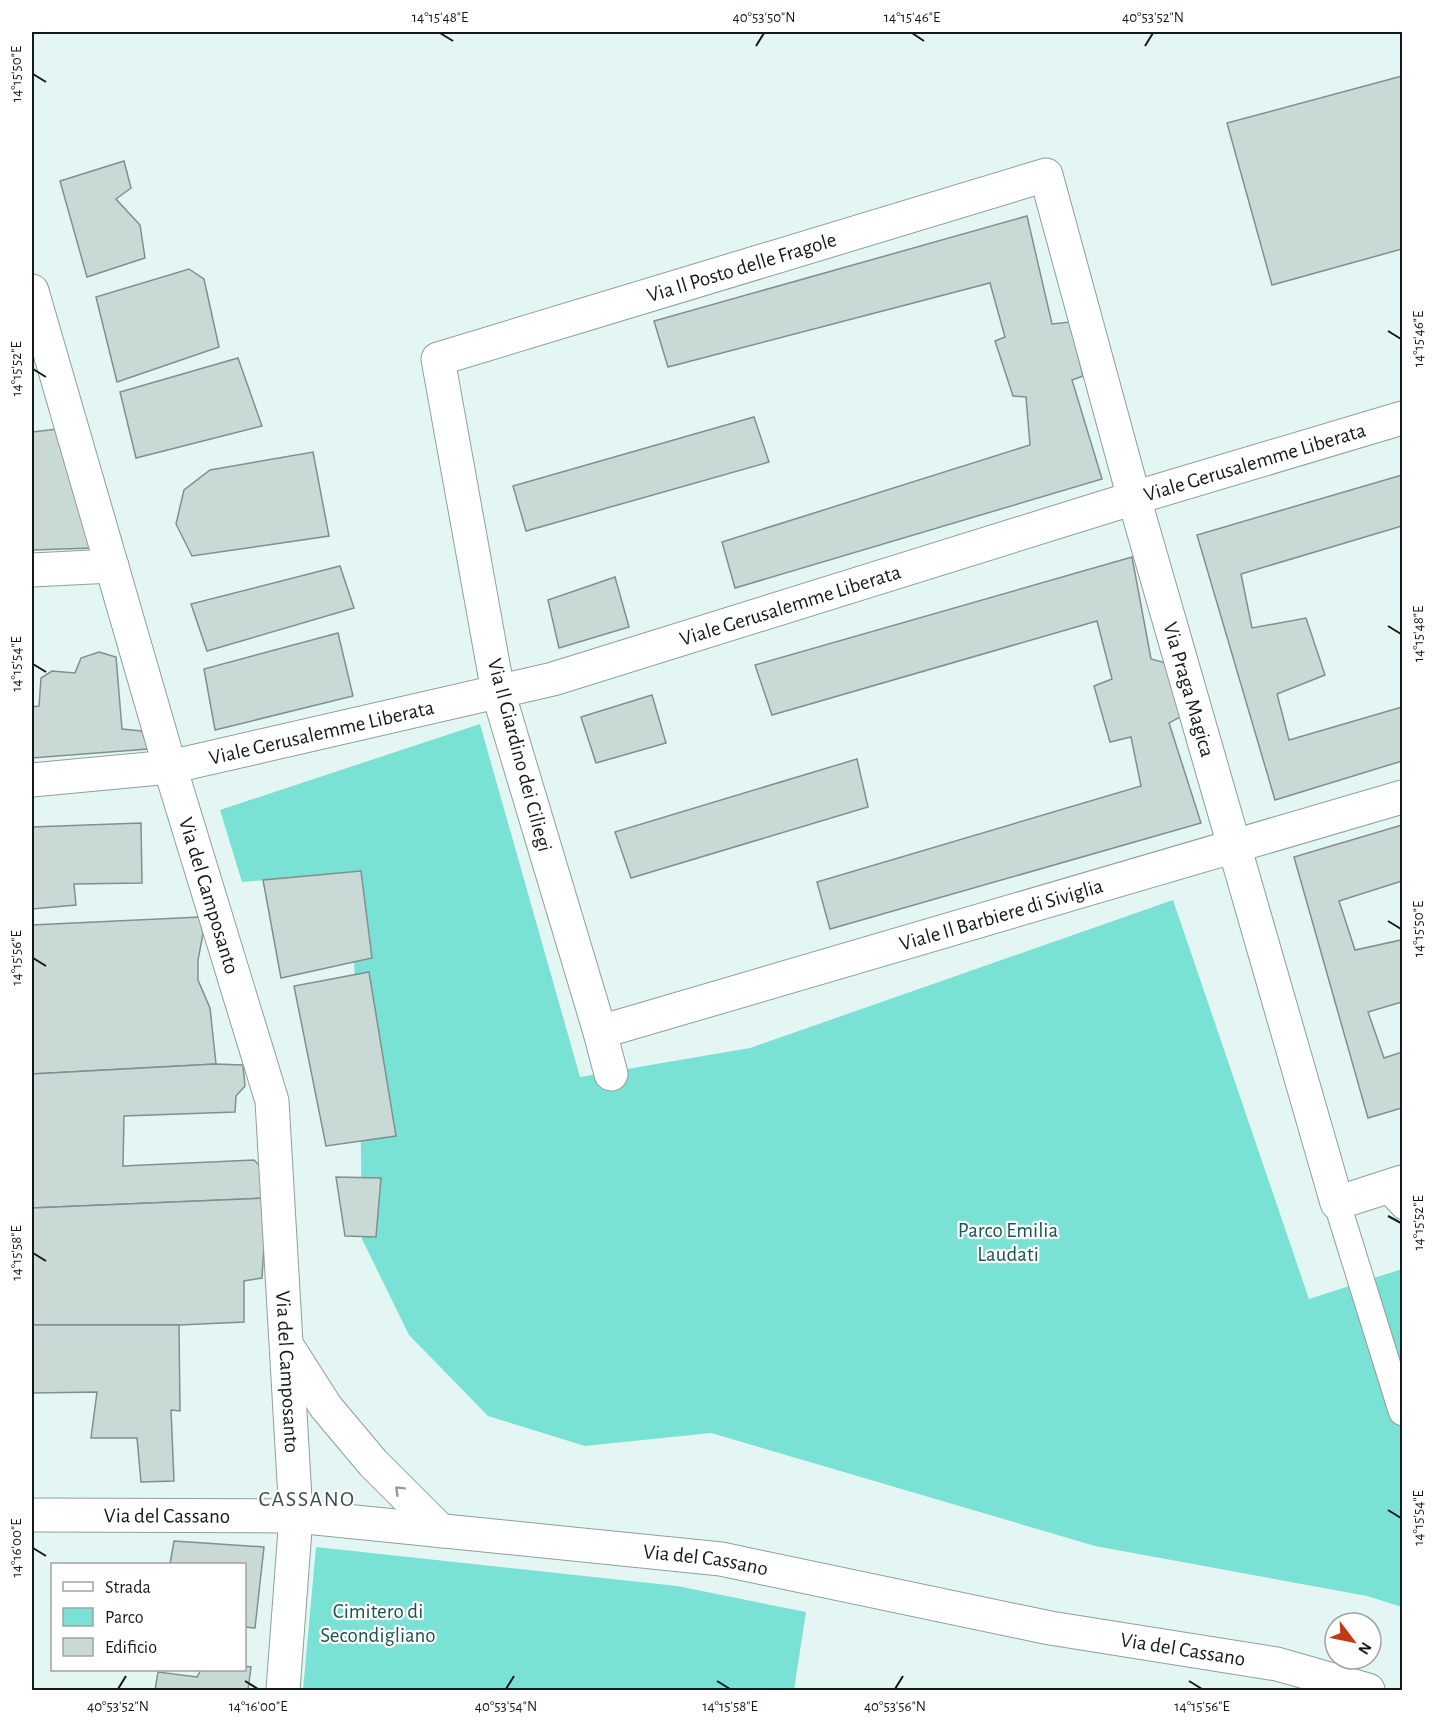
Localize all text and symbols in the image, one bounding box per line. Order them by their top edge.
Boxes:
text: 14°15'48"E [412,10,468,25]
text: 40°53'50"N [732,10,796,25]
text: 14°15'46"E [884,10,940,25]
text: 40°53'52"N [1122,10,1184,25]
text: 14°15'50"E [9,46,24,102]
street label: Via Il Posto delle Fragole [645,229,839,306]
text: 14°15'46"E [1411,311,1426,367]
text: 14°15'52"E [9,341,24,397]
street label: Viale Gerusalemme Liberata [1141,419,1368,505]
street label: Viale Gerusalemme Liberata [677,561,904,650]
text: 14°15'48"E [1411,606,1426,662]
street label: Via Praga Magica [1159,620,1218,760]
text: 14°15'54"E [9,636,24,692]
street label: Via Il Giardino dei Ciliegi [484,656,555,854]
street label: Viale Gerusalemme Liberata [207,697,436,769]
street label: Via del Camposanto [175,815,243,976]
street label: Viale Il Barbiere di Siviglia [897,875,1106,955]
text: 14°15'50"E [1411,901,1426,957]
text: 14°15'56"E [9,930,24,986]
text: 14°15'52"E [1411,1195,1426,1251]
park label: Parco Emilia Laudati [958,1220,1058,1265]
text: 14°15'58"E [9,1225,24,1281]
street label: Via del Camposanto [272,1290,302,1453]
one-way arrow [395,1486,406,1496]
district label: CASSANO [259,1488,355,1510]
text: 14°15'54"E [1411,1490,1426,1546]
street label: Via del Cassano [104,1505,230,1527]
text: 14°16'00"E [9,1519,24,1577]
street label: Via del Cassano [642,1541,770,1580]
legend [51,1563,246,1671]
text: Strada [105,1579,151,1597]
park label: Cimitero di Secondigliano [320,1601,436,1646]
text: Parco [105,1609,144,1627]
north arrow [1323,1611,1383,1671]
street label: Via del Cassano [1119,1629,1247,1670]
text: Edificio [105,1639,157,1657]
text: N [1355,1639,1375,1657]
text: 40°53'52"N [87,1699,149,1714]
text: 14°16'00"E [229,1699,287,1714]
text: 40°53'54"N [475,1699,537,1714]
text: 14°15'58"E [702,1699,758,1714]
text: 40°53'56"N [864,1699,926,1714]
text: 14°15'56"E [1174,1699,1230,1714]

